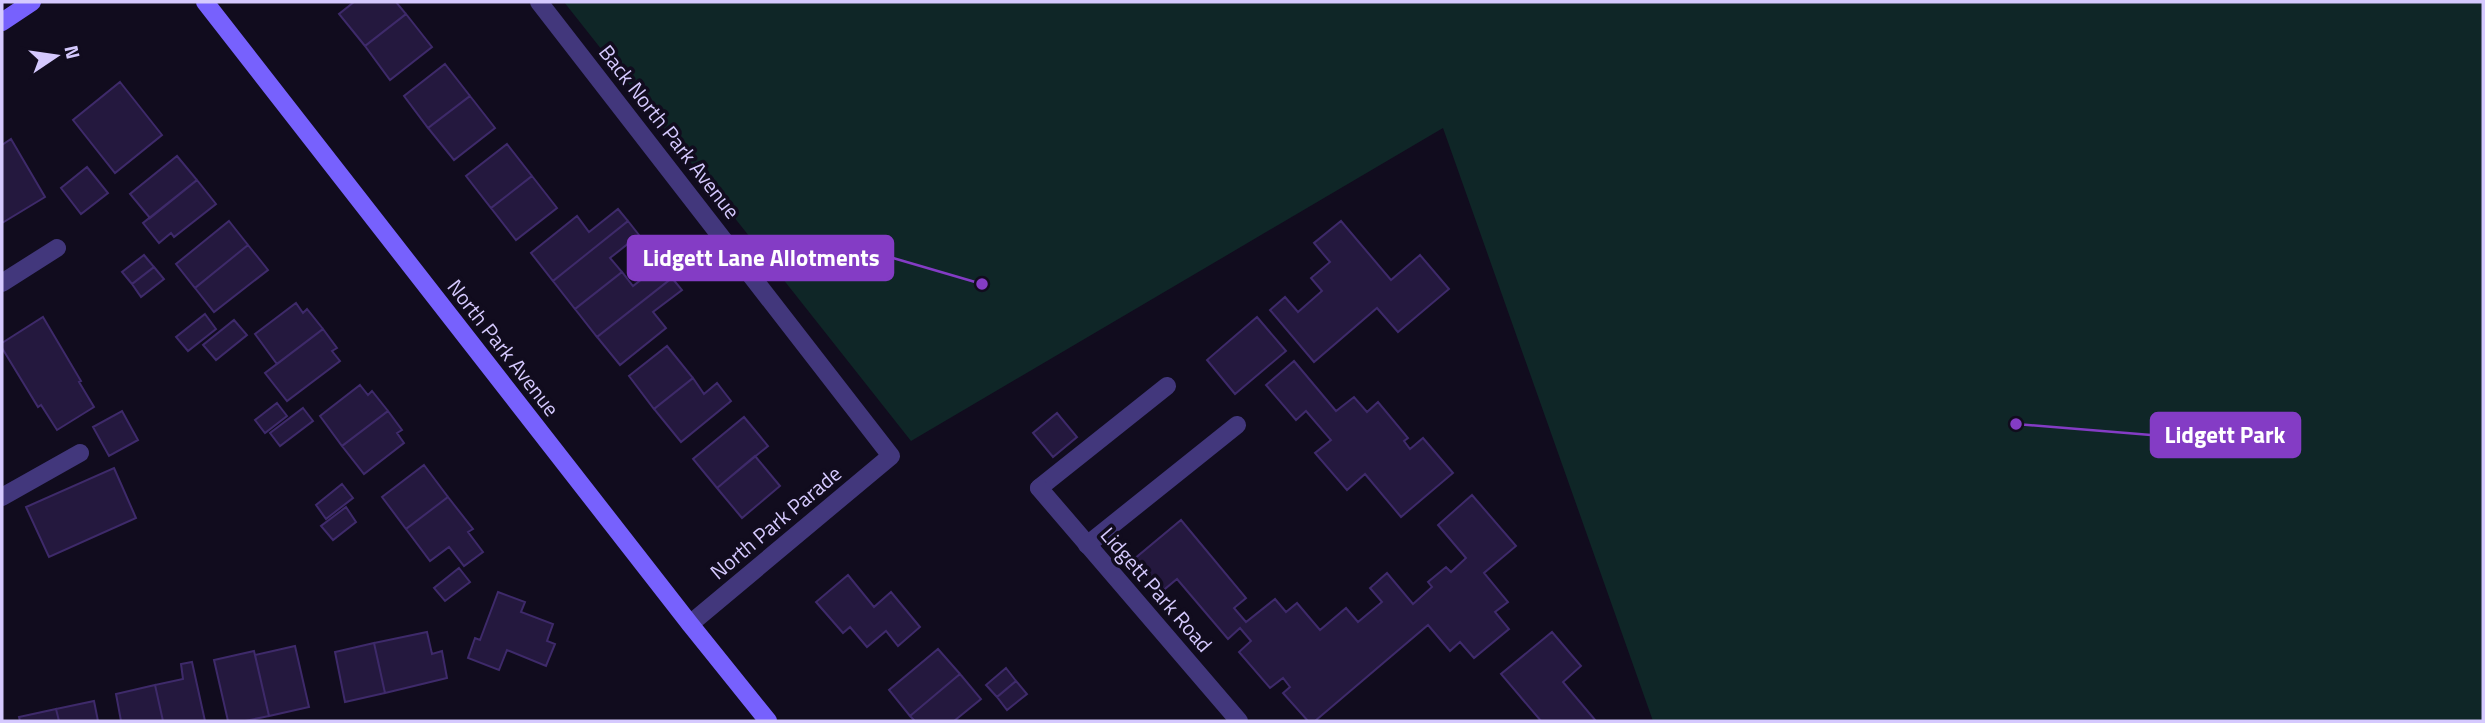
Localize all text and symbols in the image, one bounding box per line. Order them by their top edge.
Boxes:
north arrow [21,21,91,91]
street label: Back North Park Avenue [591,37,748,225]
text: N [57,42,89,62]
callout: Lidgett Lane Allotments [628,236,893,280]
text: Lidgett Lane Allotments [642,240,880,275]
street label: North Park Avenue [440,272,568,423]
callout: Lidgett Park [2151,413,2300,457]
text: Lidgett Park [2165,417,2286,452]
street label: North Park Parade [703,458,848,587]
street label: Lidgett Park Road [1093,520,1220,659]

